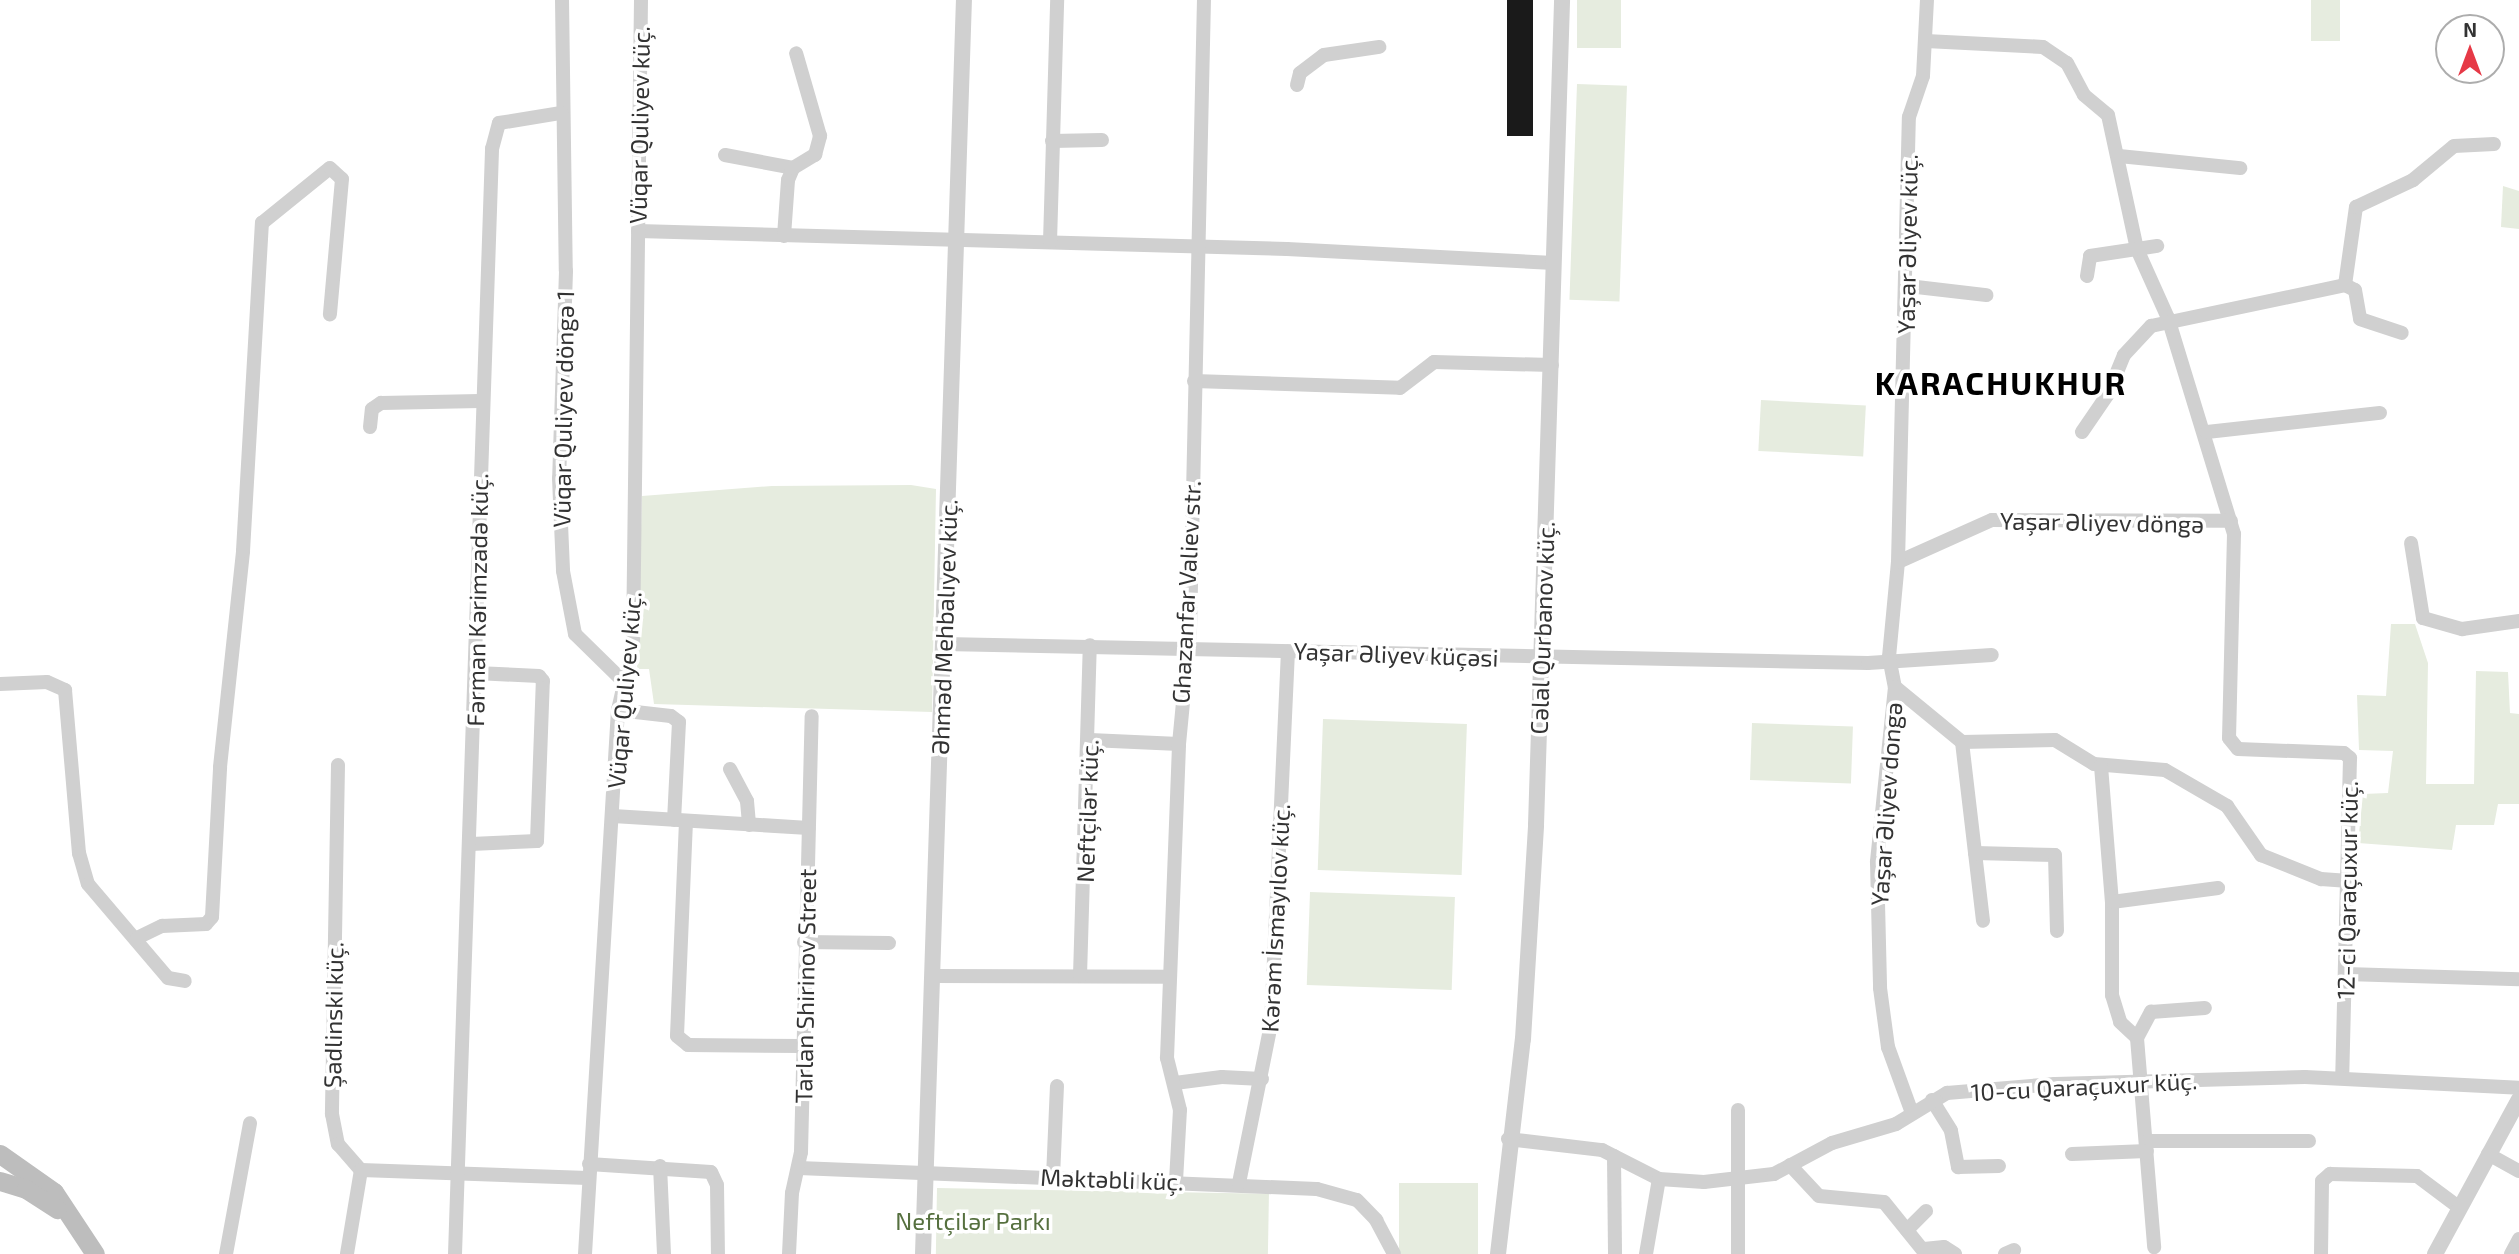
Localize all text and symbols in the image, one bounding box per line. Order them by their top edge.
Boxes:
north arrow [2435,14,2505,84]
text: N [2463,18,2477,41]
street label: Vüqar Quliyev küç. [623,25,655,225]
street label: Yaşar Əliyev küç. [1891,153,1923,335]
street label: Vüqar Quliyev döngə 1 [547,290,579,528]
district label: KARACHUKHUR [1876,363,2126,401]
street label: Fərman Kərimzadə küç. [460,473,494,727]
street label: Ghazanfar Valiev str. [1166,479,1206,705]
street label: Əhməd Mehbalıyev küç. [925,498,963,756]
street label: Yaşar Əliyev döngə [1999,506,2205,538]
street label: Cəlal Qurbanov küç. [1524,520,1560,736]
street label: Vüqar Quliyev küç. [601,590,647,790]
street label: Yaşar Əliyev küçəsi [1292,636,1500,672]
street label: Yaşar Əliyev dongə [1864,701,1908,907]
street label: Neftçilər küç. [1070,739,1104,883]
street label: 12-ci Qaraçuxur küç. [2331,780,2363,1000]
street label: Kərəm İsmayılov küç. [1255,803,1295,1033]
street label: Tarlan Shirinov Street [789,868,821,1104]
street label: Şadlinski küç. [317,942,349,1088]
street label: 10-cu Qaraçuxur küç. [1970,1066,2198,1106]
street label: Məktəbli küç. [1040,1162,1184,1196]
park label: Neftçilər Parkı [895,1207,1051,1235]

